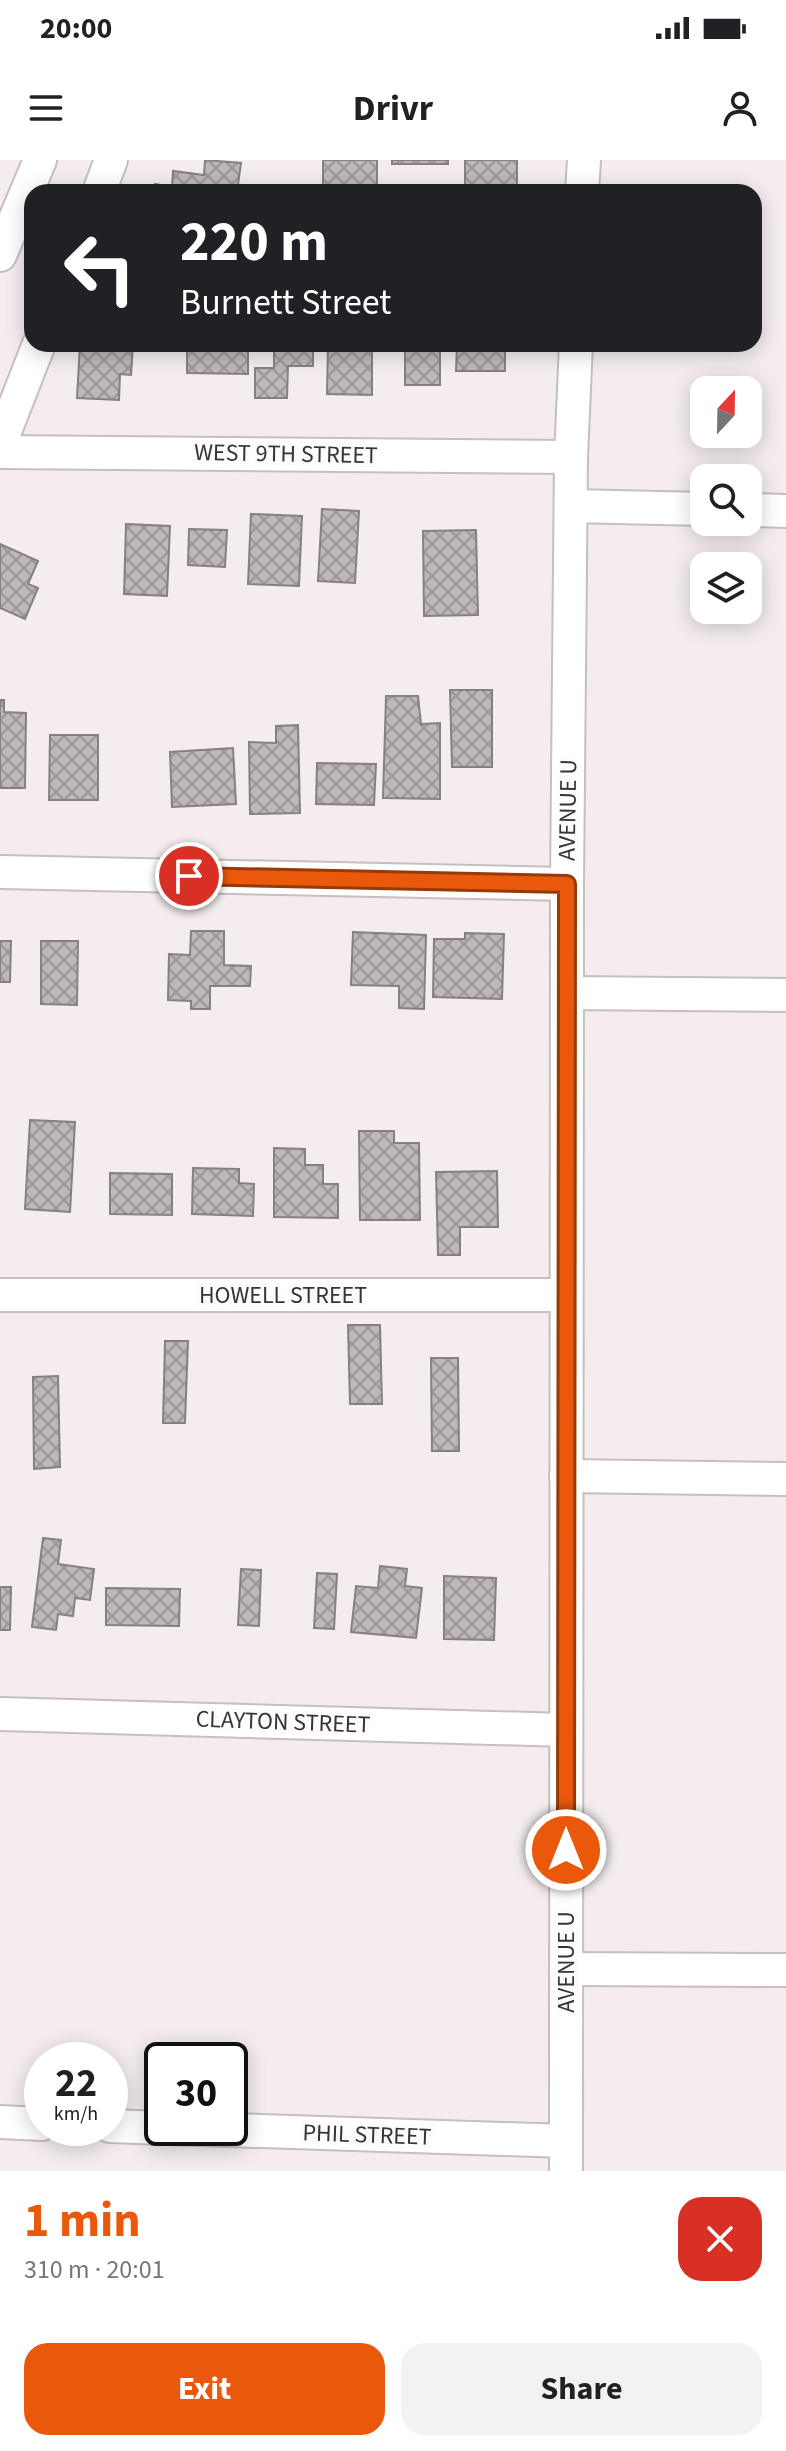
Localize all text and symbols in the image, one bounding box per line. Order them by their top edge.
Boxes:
text: 20:00 [40,7,112,50]
text: Drivr [353,83,433,134]
icon: menu [24,86,68,130]
icon: person [718,86,762,130]
text: 220 m [180,203,328,282]
icon: left [48,216,152,320]
text: Burnett Street [180,277,391,328]
north arrow [690,376,762,448]
map controls [690,376,762,624]
street label: WEST 9TH STREET [194,435,378,473]
button: search [690,464,762,536]
button: layers [690,552,762,624]
street label: AVENUE U [550,759,586,861]
pin [155,842,223,910]
icon: arrive [167,854,211,898]
street label: HOWELL STREET [199,1278,367,1313]
street label: CLAYTON STREET [195,1701,371,1743]
position arrow [524,1808,608,1892]
street label: AVENUE U [549,1911,584,2013]
speed limit sign: 30 [144,2042,248,2146]
text: 22 [55,2055,97,2112]
text: km/h [54,2100,98,2128]
street label: PHIL STREET [302,2115,432,2155]
text: 1 min [24,2187,141,2255]
button: close [678,2197,762,2281]
text: 310 m · 20:01 [24,2251,165,2288]
button: Exit [24,2343,385,2435]
button: Share [401,2343,762,2435]

